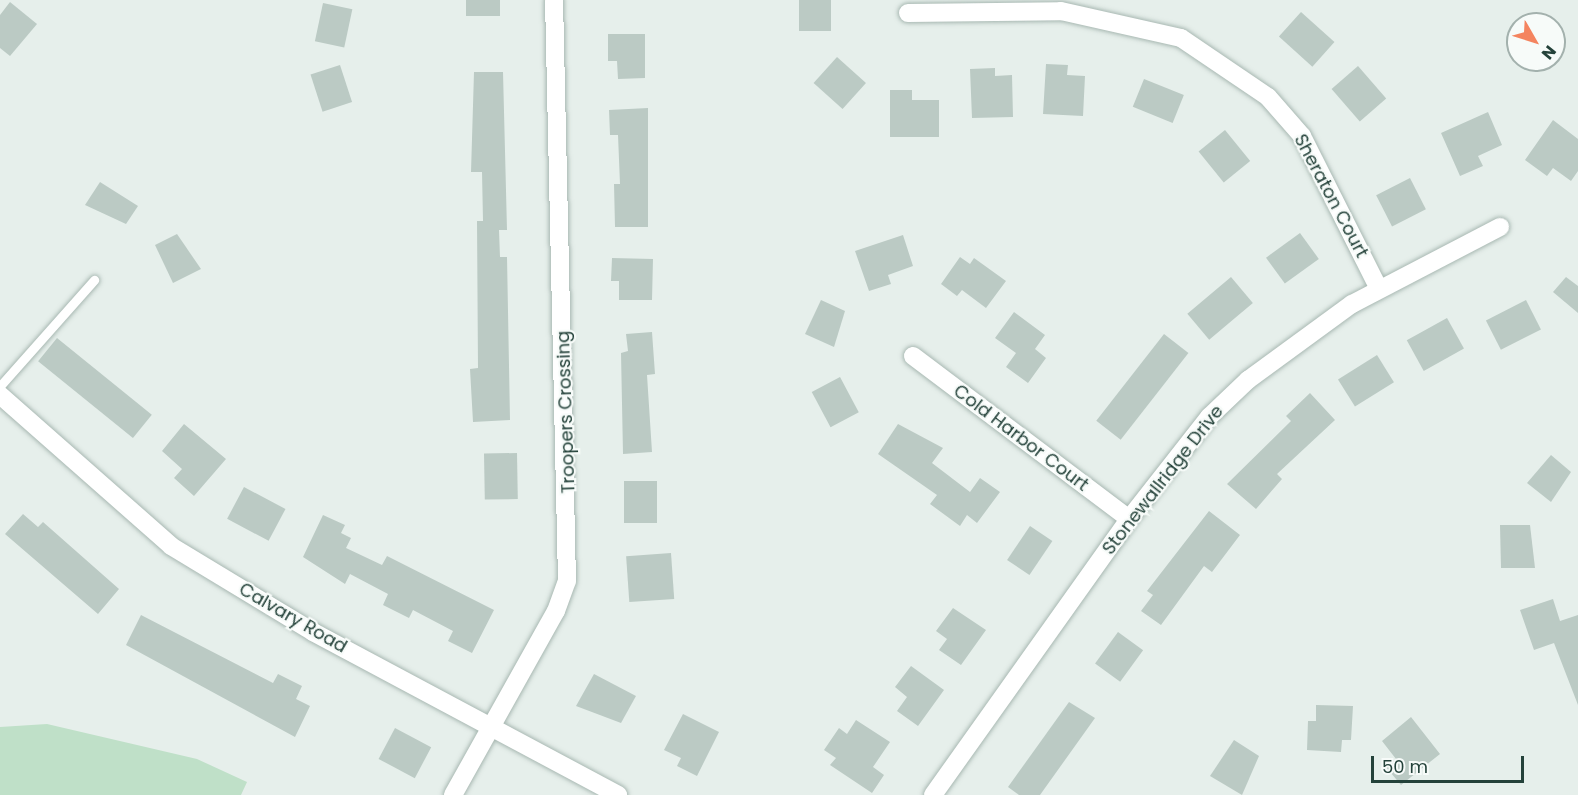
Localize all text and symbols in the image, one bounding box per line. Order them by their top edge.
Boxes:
north arrow [1506,12,1566,72]
text: N [1536,40,1562,64]
street label: Sheraton Court [1289,131,1373,261]
street label: Troopers Crossing [552,330,580,494]
street label: Cold Harbor Court [949,380,1093,496]
street label: Stonewallridge Drive [1098,401,1228,559]
street label: Calvary Road [235,578,351,658]
scale bar [1374,744,1527,782]
text: 50 m [1382,754,1428,779]

